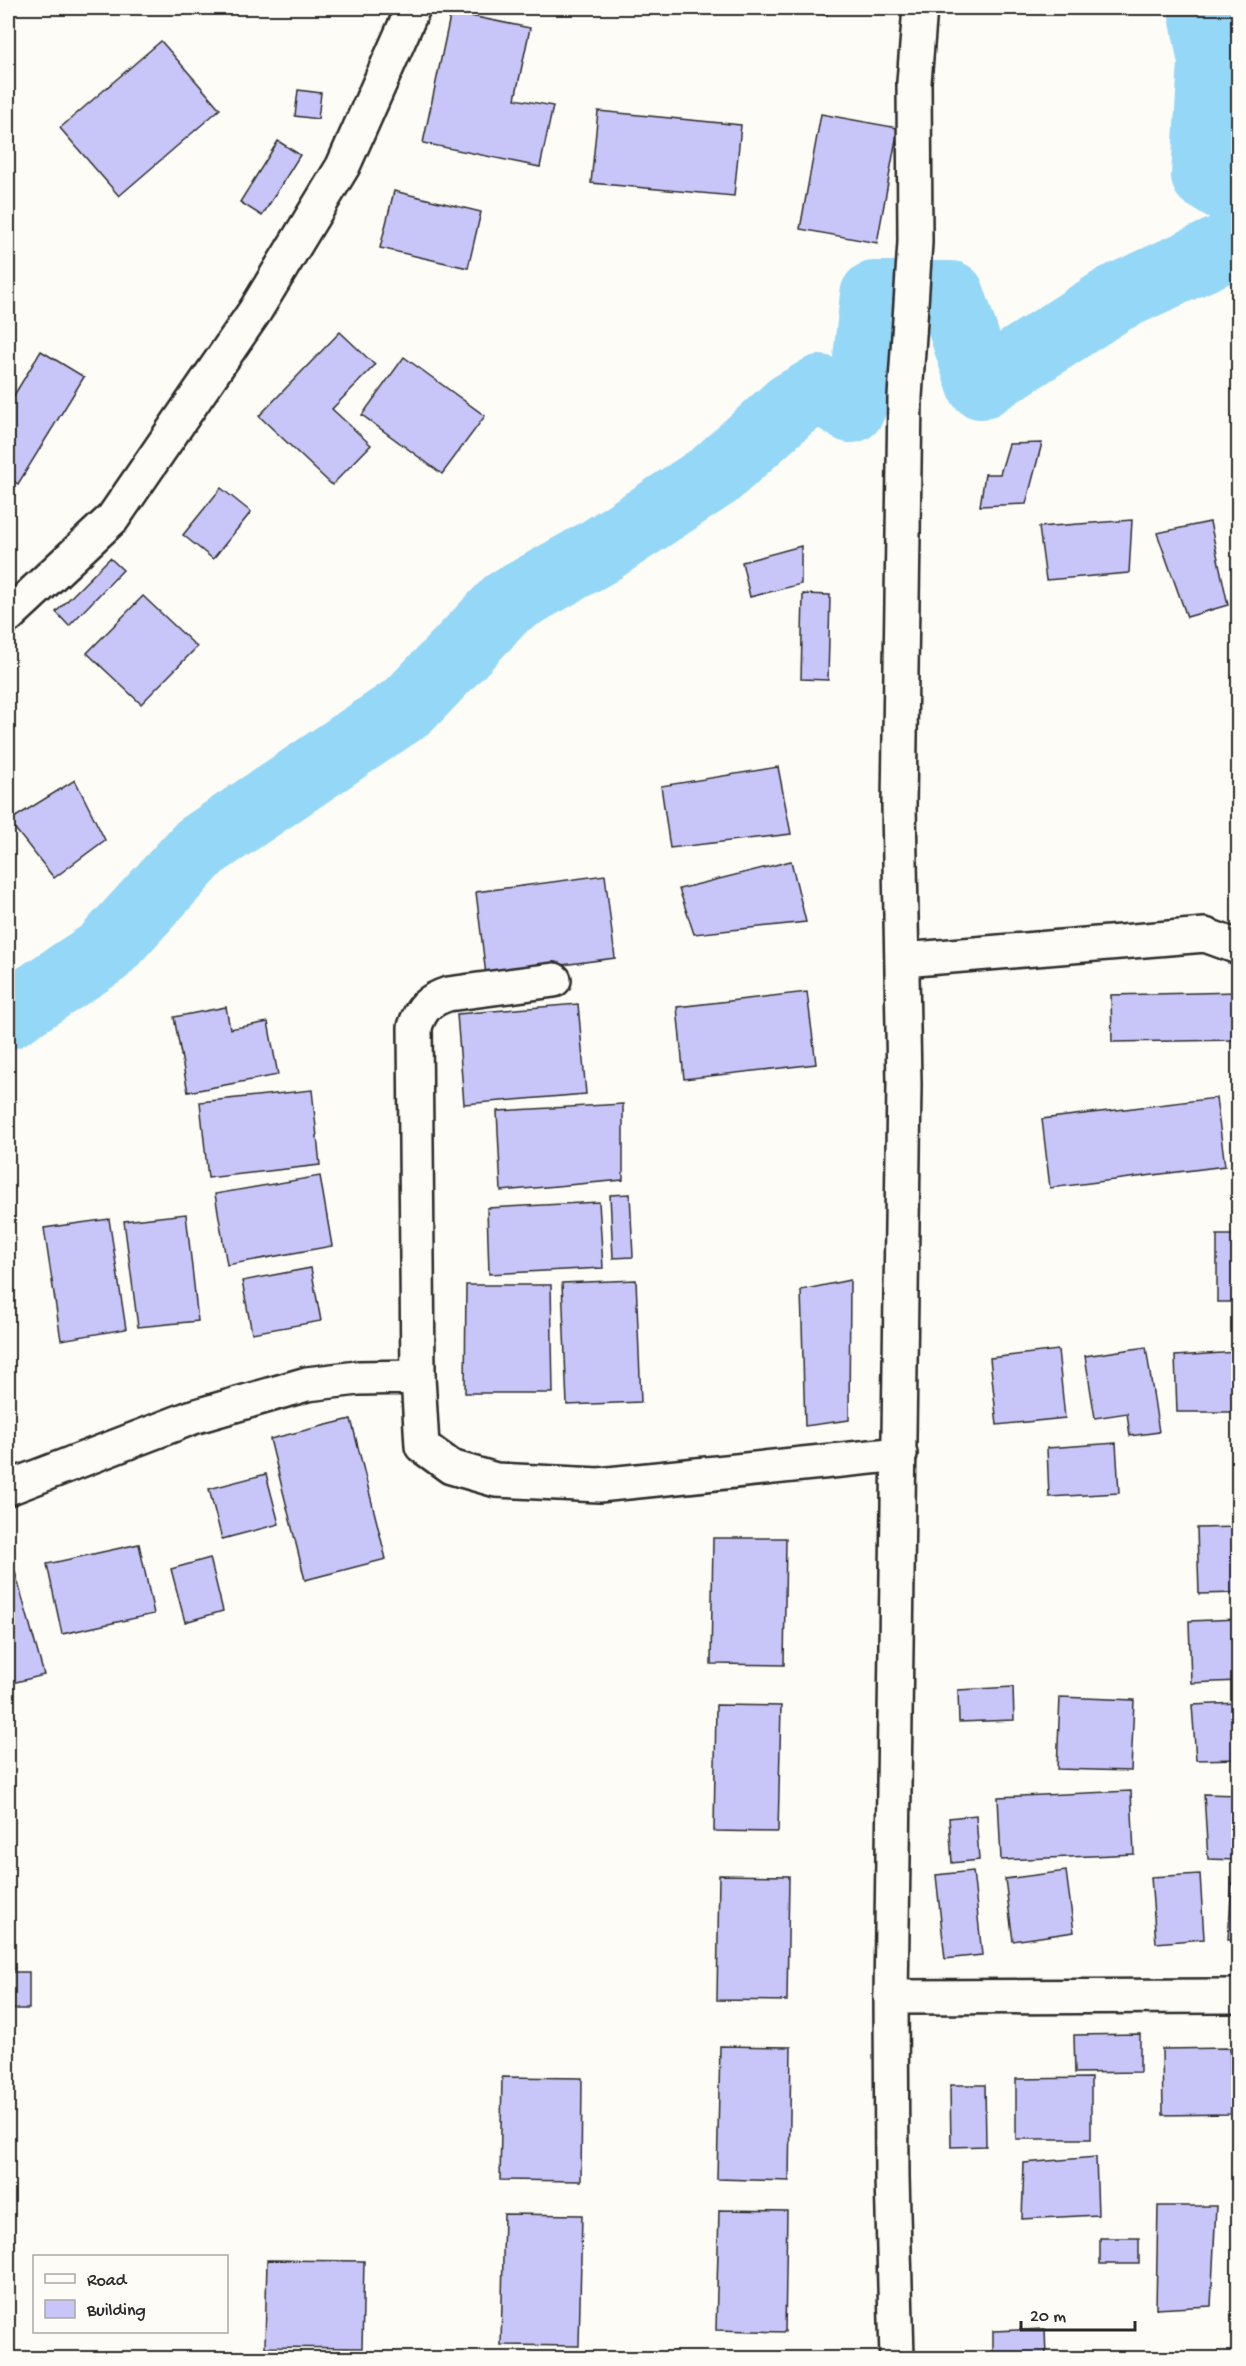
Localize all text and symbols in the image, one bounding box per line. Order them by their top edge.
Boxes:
legend [33,2255,228,2333]
text: Road [87,2271,128,2292]
scale bar [1021,2294,1135,2332]
text: Building [86,2301,146,2322]
text: 20 m [1030,2307,1066,2328]

